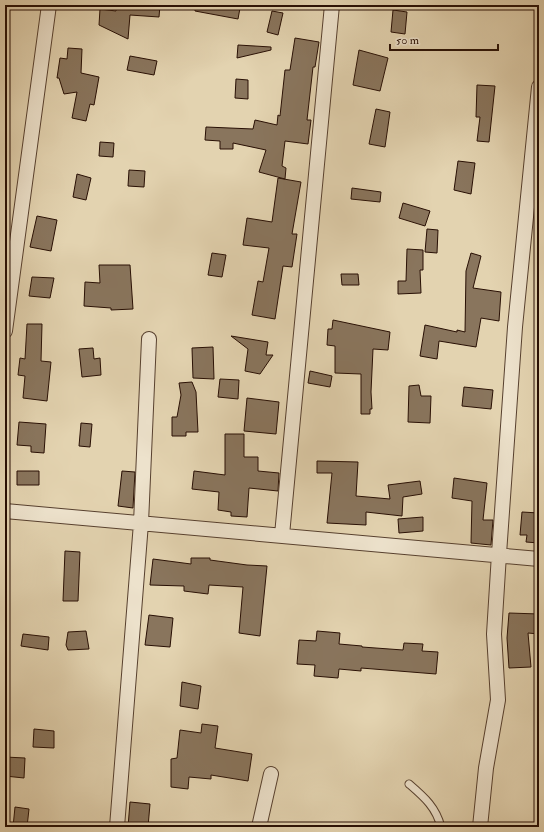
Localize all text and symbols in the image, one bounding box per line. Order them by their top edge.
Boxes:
scale bar [390,26,498,52]
text: 50 m [396,33,420,48]

